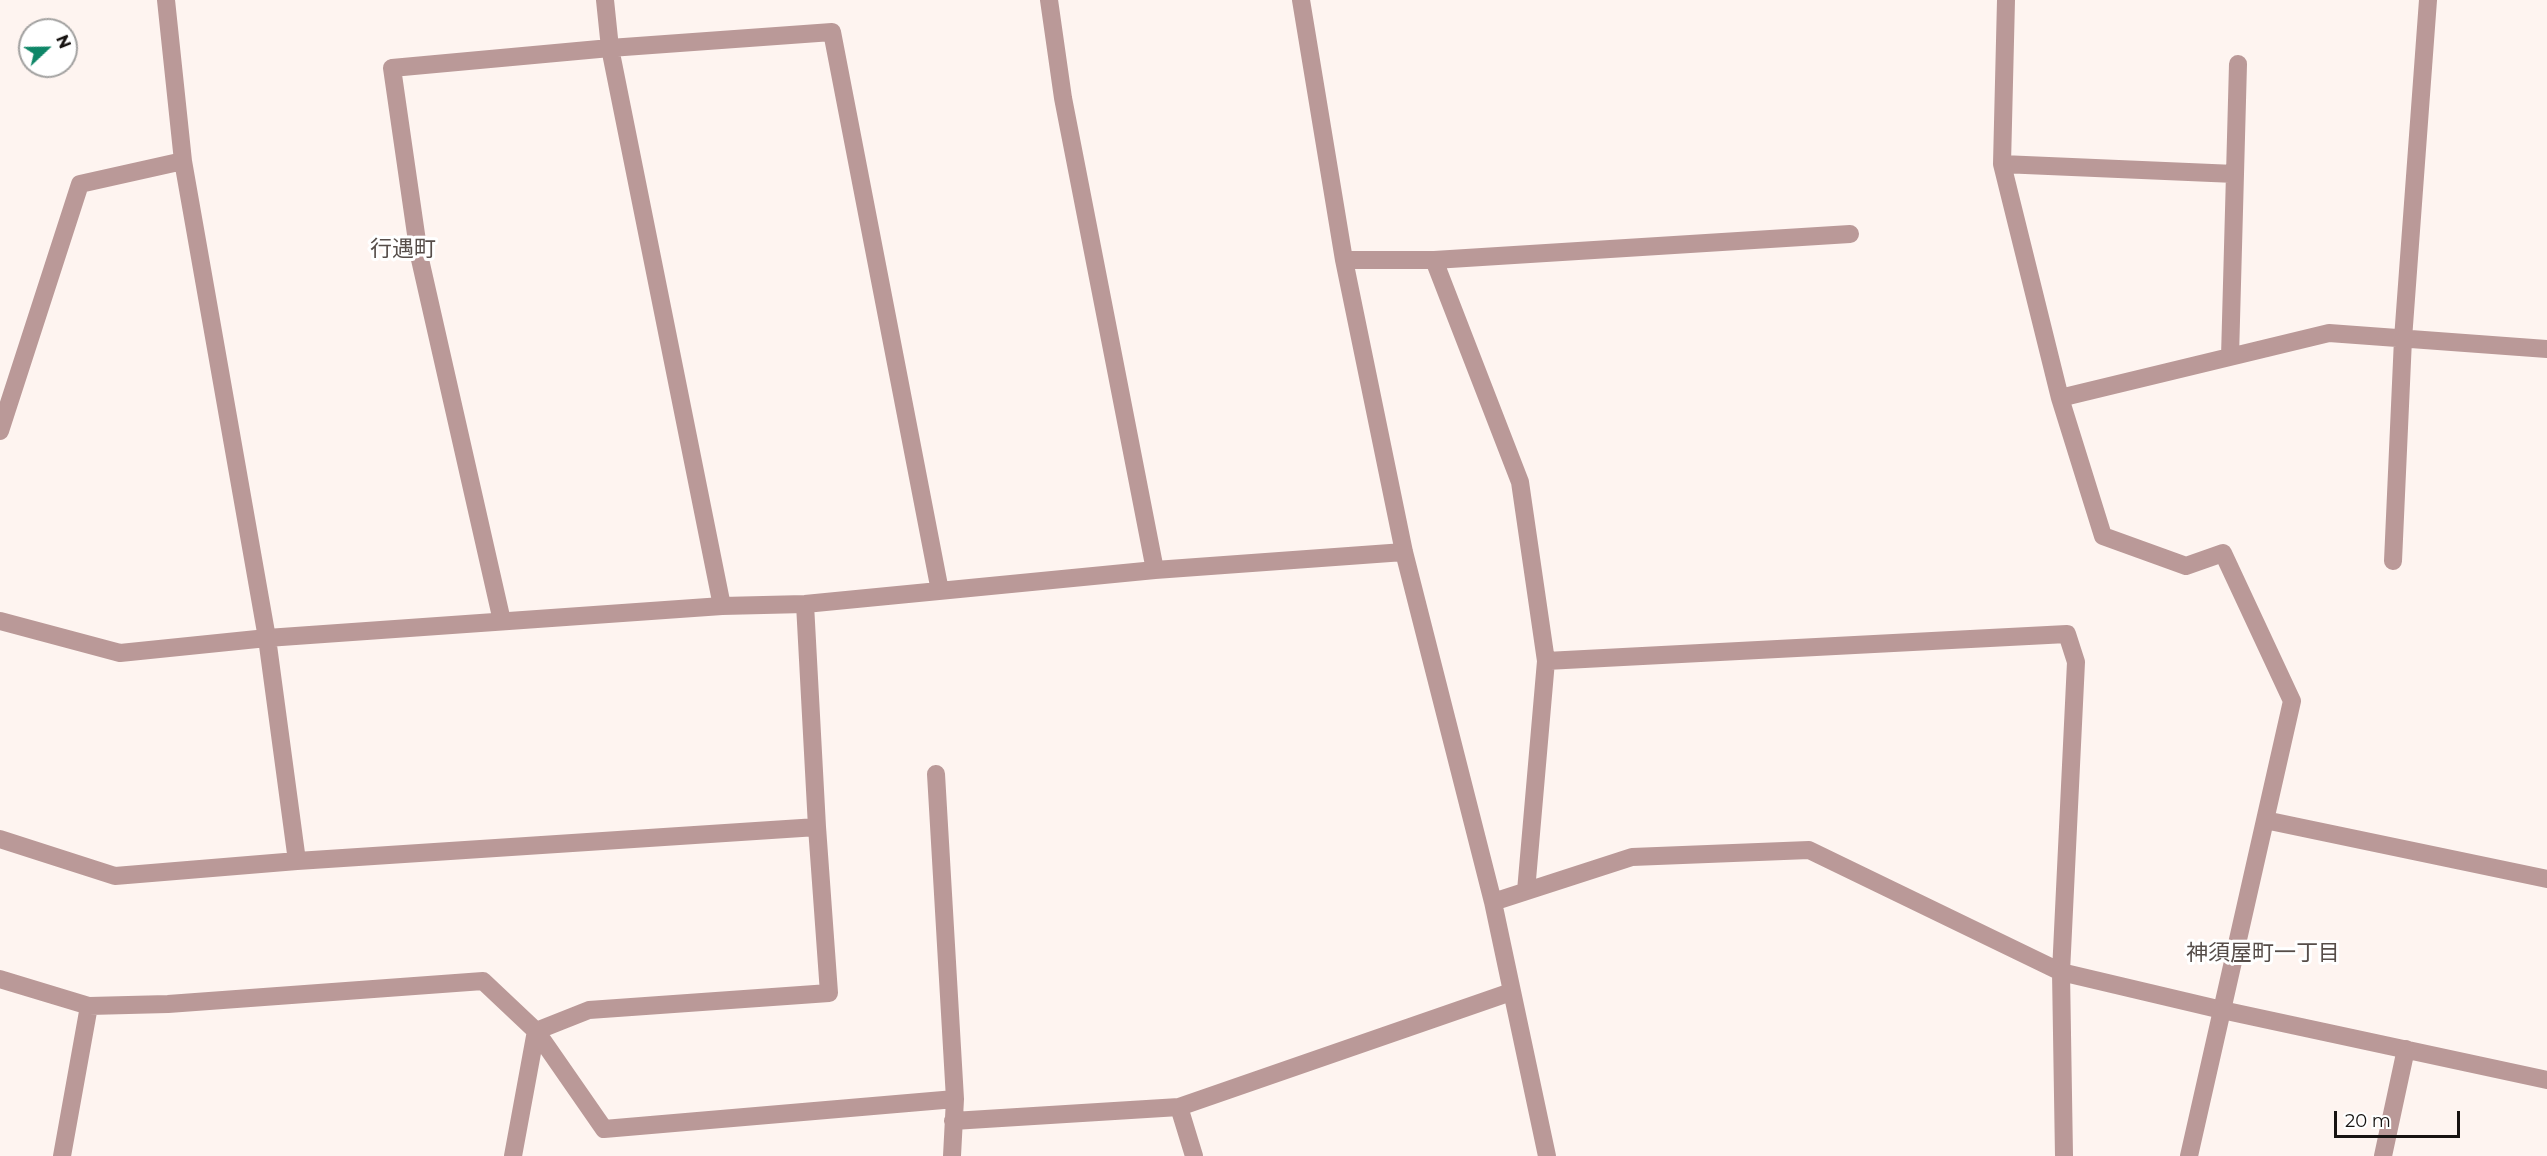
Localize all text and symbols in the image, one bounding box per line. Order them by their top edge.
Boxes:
north arrow [18,18,78,78]
text: N [52,32,75,51]
district label: 行遇町 [370,237,436,263]
district label: 神須屋町一丁目 [2186,941,2340,967]
scale bar [2337,1099,2463,1137]
text: 20 m [2345,1110,2391,1132]

